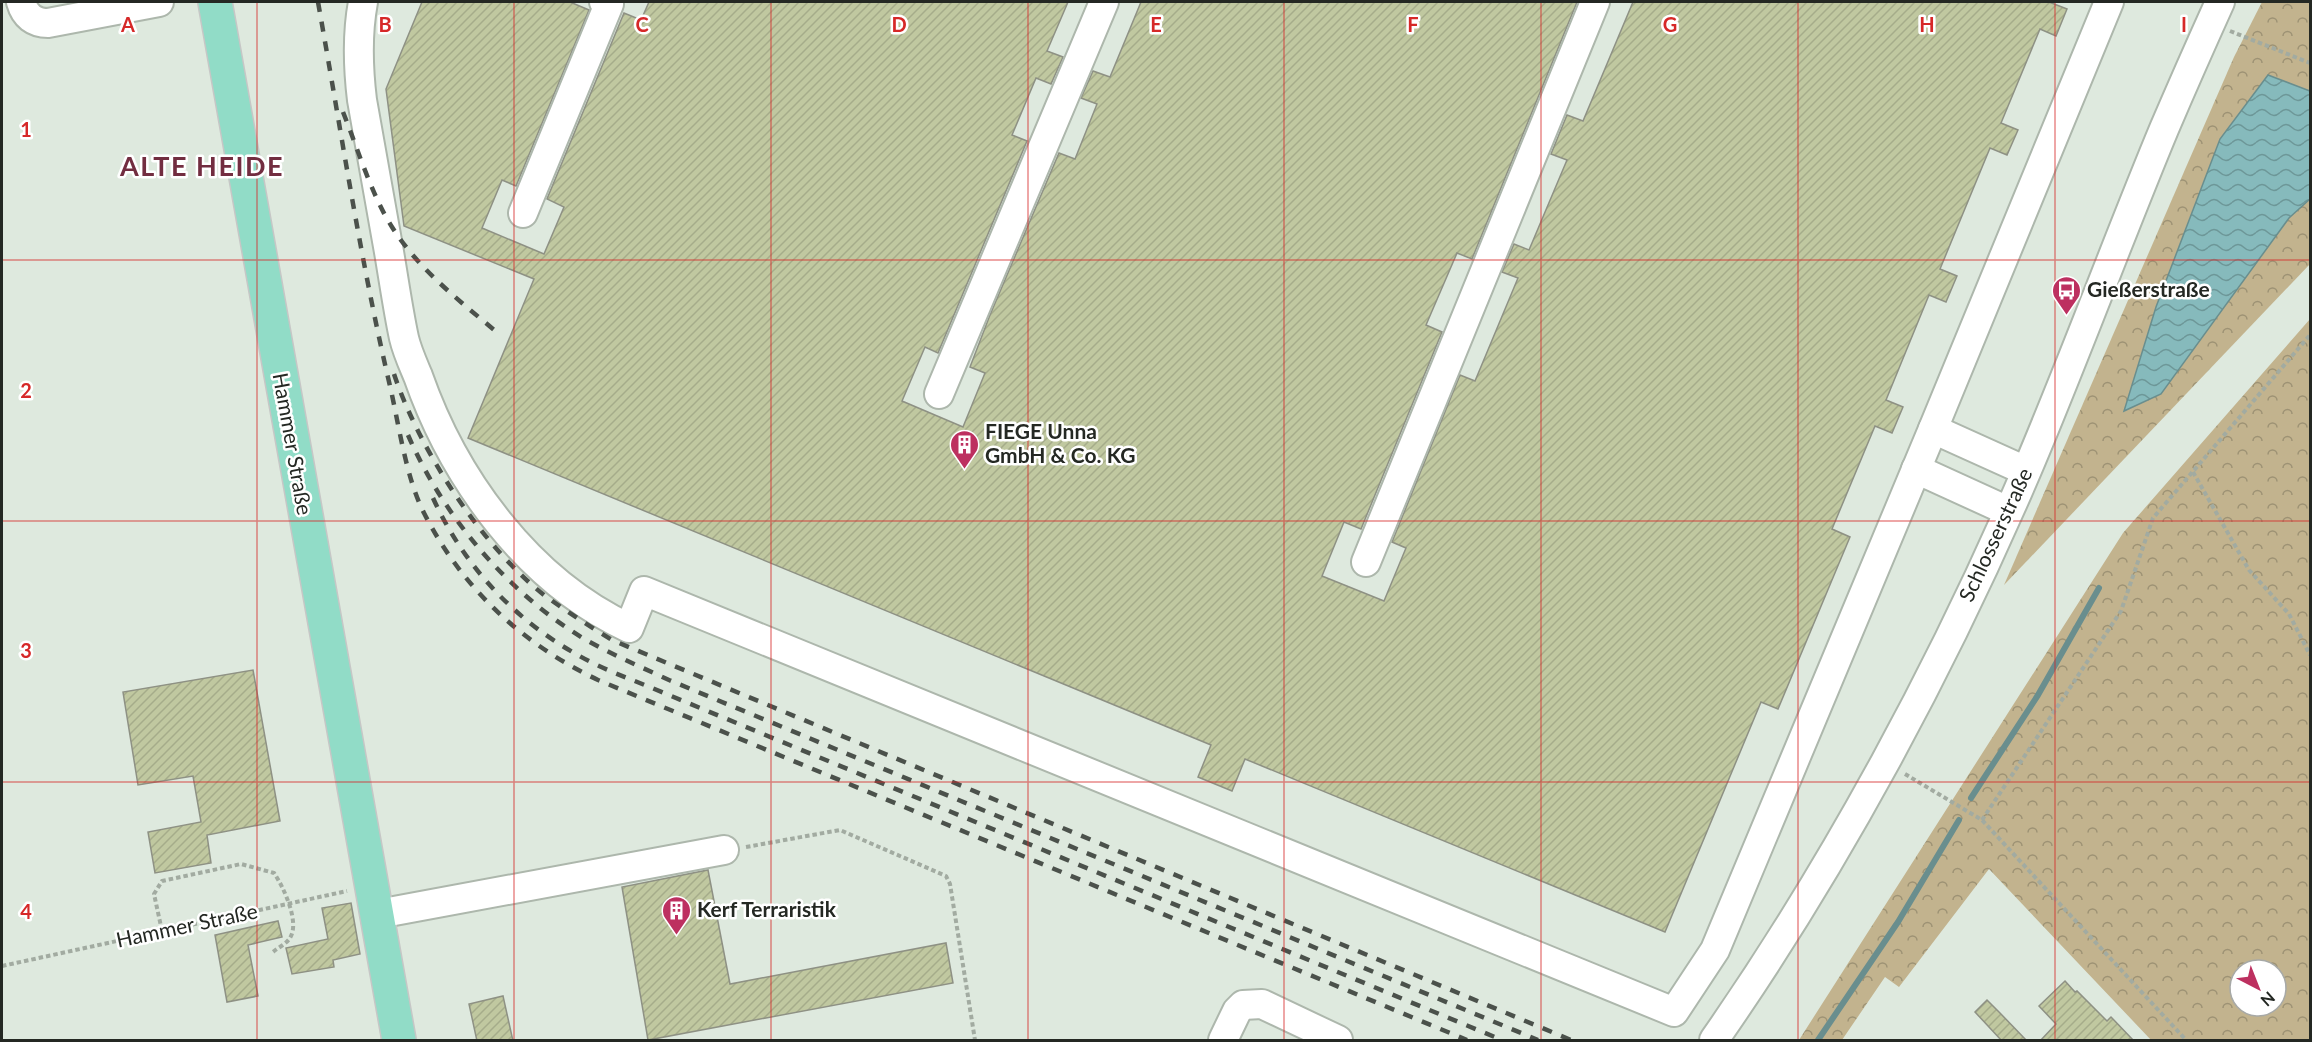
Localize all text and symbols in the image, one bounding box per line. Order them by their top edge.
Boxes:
text: A [120,12,135,36]
text: B [378,12,392,36]
text: C [635,12,649,36]
text: D [891,12,907,36]
text: E [1150,12,1162,36]
text: F [1407,12,1419,36]
text: G [1663,12,1677,36]
text: H [1919,12,1935,36]
text: I [2181,12,2187,36]
text: 1 [20,117,32,141]
district label: ALTE HEIDE [119,149,284,182]
bus stop icon: Gießerstraße [2050,274,2082,316]
place label: Gießerstraße [2087,276,2210,301]
street label: Hammer Straße [269,371,318,517]
text: 2 [20,378,32,402]
place label: FIEGE Unna GmbH & Co. KG [985,418,1136,467]
building icon: FIEGE Unna GmbH & Co. KG [948,428,980,470]
street label: Schlosserstraße [1953,464,2037,605]
text: 3 [20,638,32,662]
building icon: Kerf Terraristik [660,894,692,936]
place label: Kerf Terraristik [697,896,837,921]
street label: Hammer Straße [114,897,260,952]
text: 4 [20,899,32,923]
north arrow [2228,958,2288,1018]
text: N [2257,988,2279,1011]

